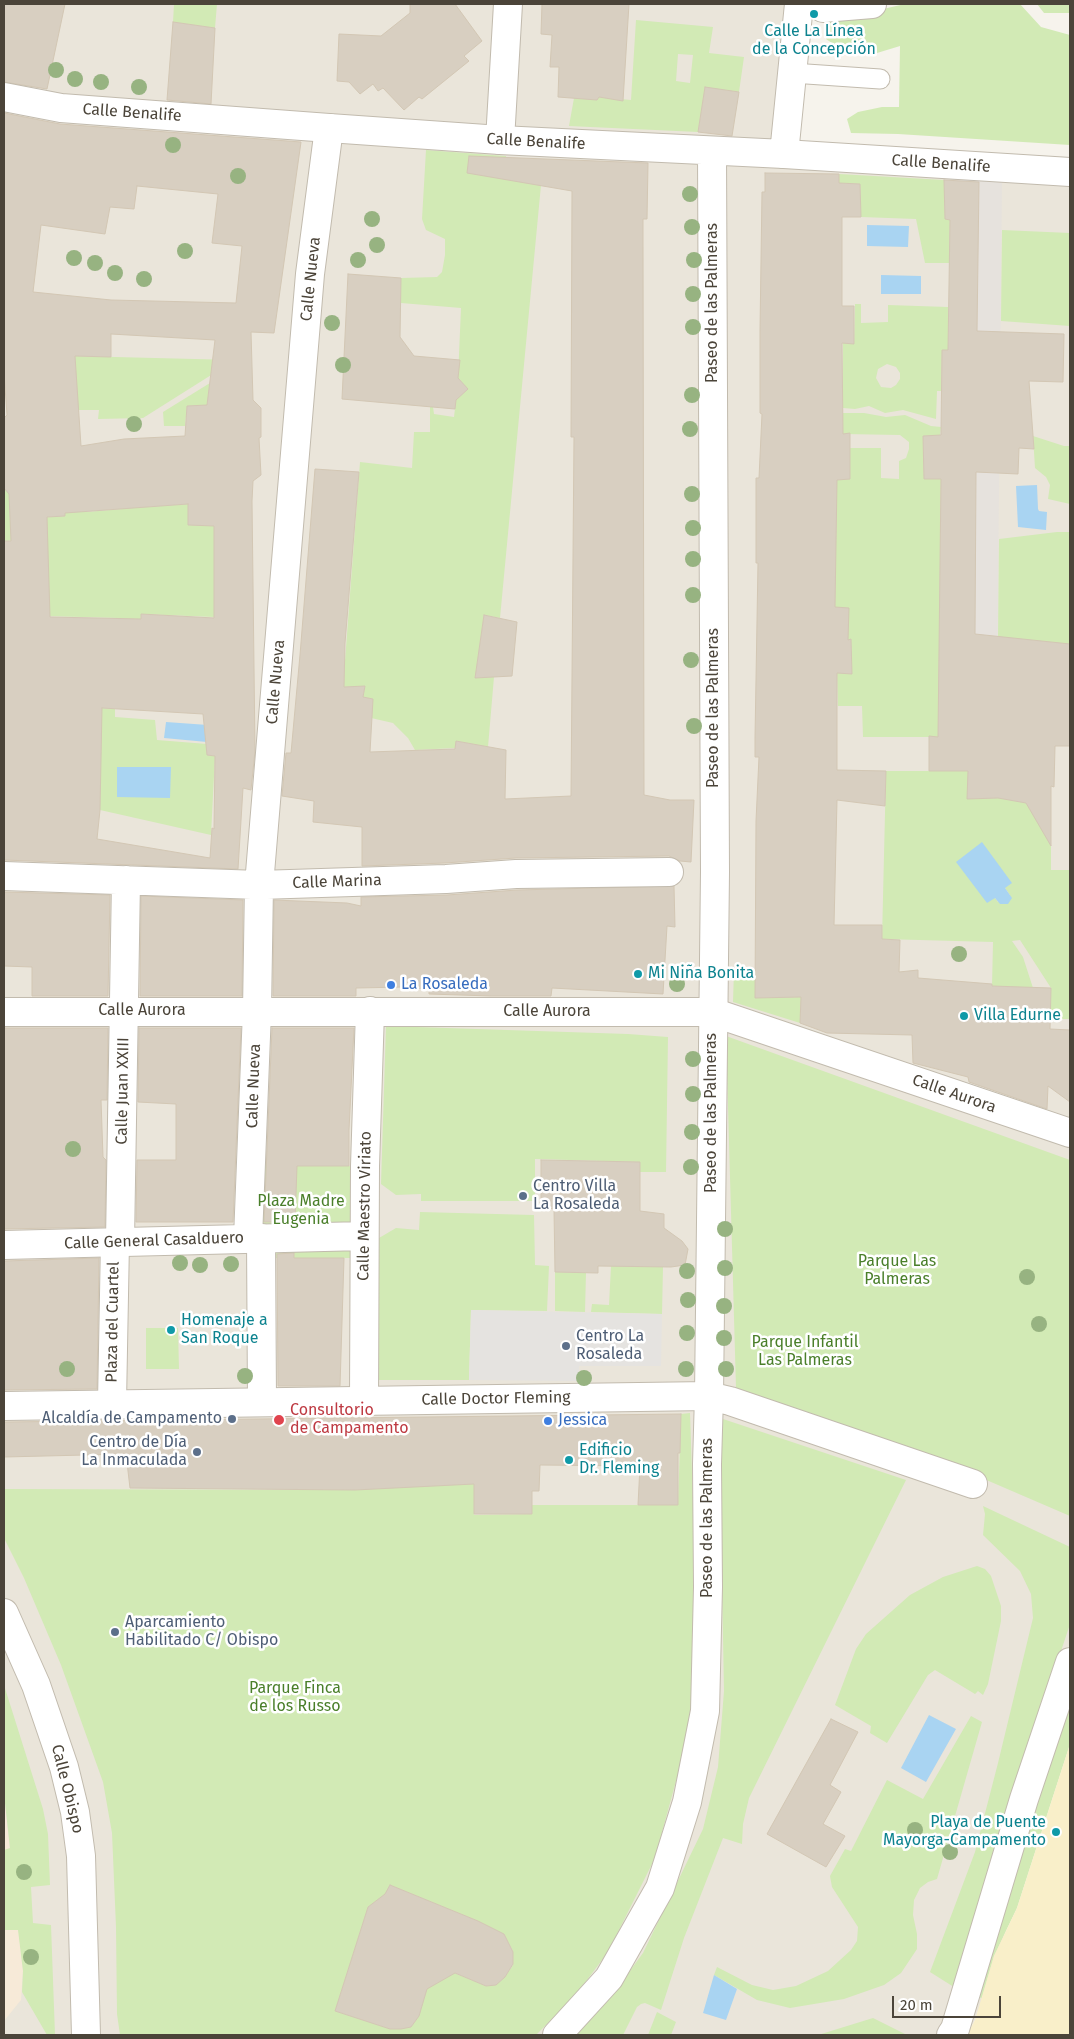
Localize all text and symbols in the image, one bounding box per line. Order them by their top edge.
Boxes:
marker: Calle La Línea de la Concepción [808,8,820,20]
place label: Calle La Línea de la Concepción [752,22,876,60]
street label: Calle Benalife [82,100,182,126]
street label: Calle Benalife [486,130,586,154]
street label: Calle Benalife [891,151,991,177]
street label: Paseo de las Palmeras [703,223,723,383]
street label: Calle Nueva [297,236,325,322]
street label: Paseo de las Palmeras [704,628,724,788]
street label: Calle Nueva [263,639,289,725]
street label: Calle Marina [292,871,382,893]
place label: Mi Niña Bonita [648,964,754,984]
marker: Mi Niña Bonita [632,968,644,980]
place label: La Rosaleda [401,975,488,995]
marker: La Rosaleda [385,979,397,991]
street label: Calle Aurora [98,1001,186,1021]
street label: Calle Aurora [503,1002,591,1022]
place label: Villa Edurne [974,1006,1061,1026]
marker: Villa Edurne [958,1010,970,1022]
street label: Paseo de las Palmeras [702,1033,722,1193]
street label: Calle Juan XXIII [112,1037,134,1145]
street label: Calle Nueva [243,1043,265,1129]
street label: Calle Aurora [910,1071,998,1117]
street label: Calle Maestro Viriato [354,1131,376,1281]
place label: Centro Villa La Rosaleda [533,1177,620,1215]
marker: Centro Villa La Rosaleda [517,1190,529,1202]
park label: Plaza Madre Eugenia [257,1192,345,1230]
street label: Calle General Casalduero [64,1228,244,1254]
park label: Parque Las Palmeras [858,1252,936,1290]
street label: Plaza del Cuartel [102,1261,124,1383]
place label: Homenaje a San Roque [181,1311,268,1349]
marker: Homenaje a San Roque [165,1324,177,1336]
place label: Centro La Rosaleda [576,1327,644,1365]
park label: Parque Infantil Las Palmeras [752,1333,858,1371]
marker: Centro La Rosaleda [560,1340,572,1352]
street label: Calle Doctor Fleming [421,1388,571,1410]
place label: Consultorio de Campamento [290,1401,408,1439]
place label: Alcaldía de Campamento [42,1409,222,1429]
place label: Jessica [558,1411,607,1431]
marker: Alcaldía de Campamento [226,1413,238,1425]
marker: Consultorio de Campamento [272,1413,286,1427]
marker: Jessica [542,1415,554,1427]
place label: Centro de Día La Inmaculada [81,1433,187,1471]
street label: Paseo de las Palmeras [698,1438,718,1598]
place label: Edificio Dr. Fleming [579,1441,659,1479]
marker: Centro de Día La Inmaculada [191,1446,203,1458]
marker: Edificio Dr. Fleming [563,1454,575,1466]
place label: Aparcamiento Habilitado C/ Obispo [125,1613,278,1651]
marker: Aparcamiento Habilitado C/ Obispo [109,1626,121,1638]
park label: Parque Finca de los Russo [249,1679,341,1717]
street label: Calle Obispo [47,1743,87,1835]
place label: Playa de Puente Mayorga-Campamento [883,1813,1046,1851]
marker: Playa de Puente Mayorga-Campamento [1050,1826,1062,1838]
scale bar [894,1986,1003,2018]
text: 20 m [900,1996,933,2014]

